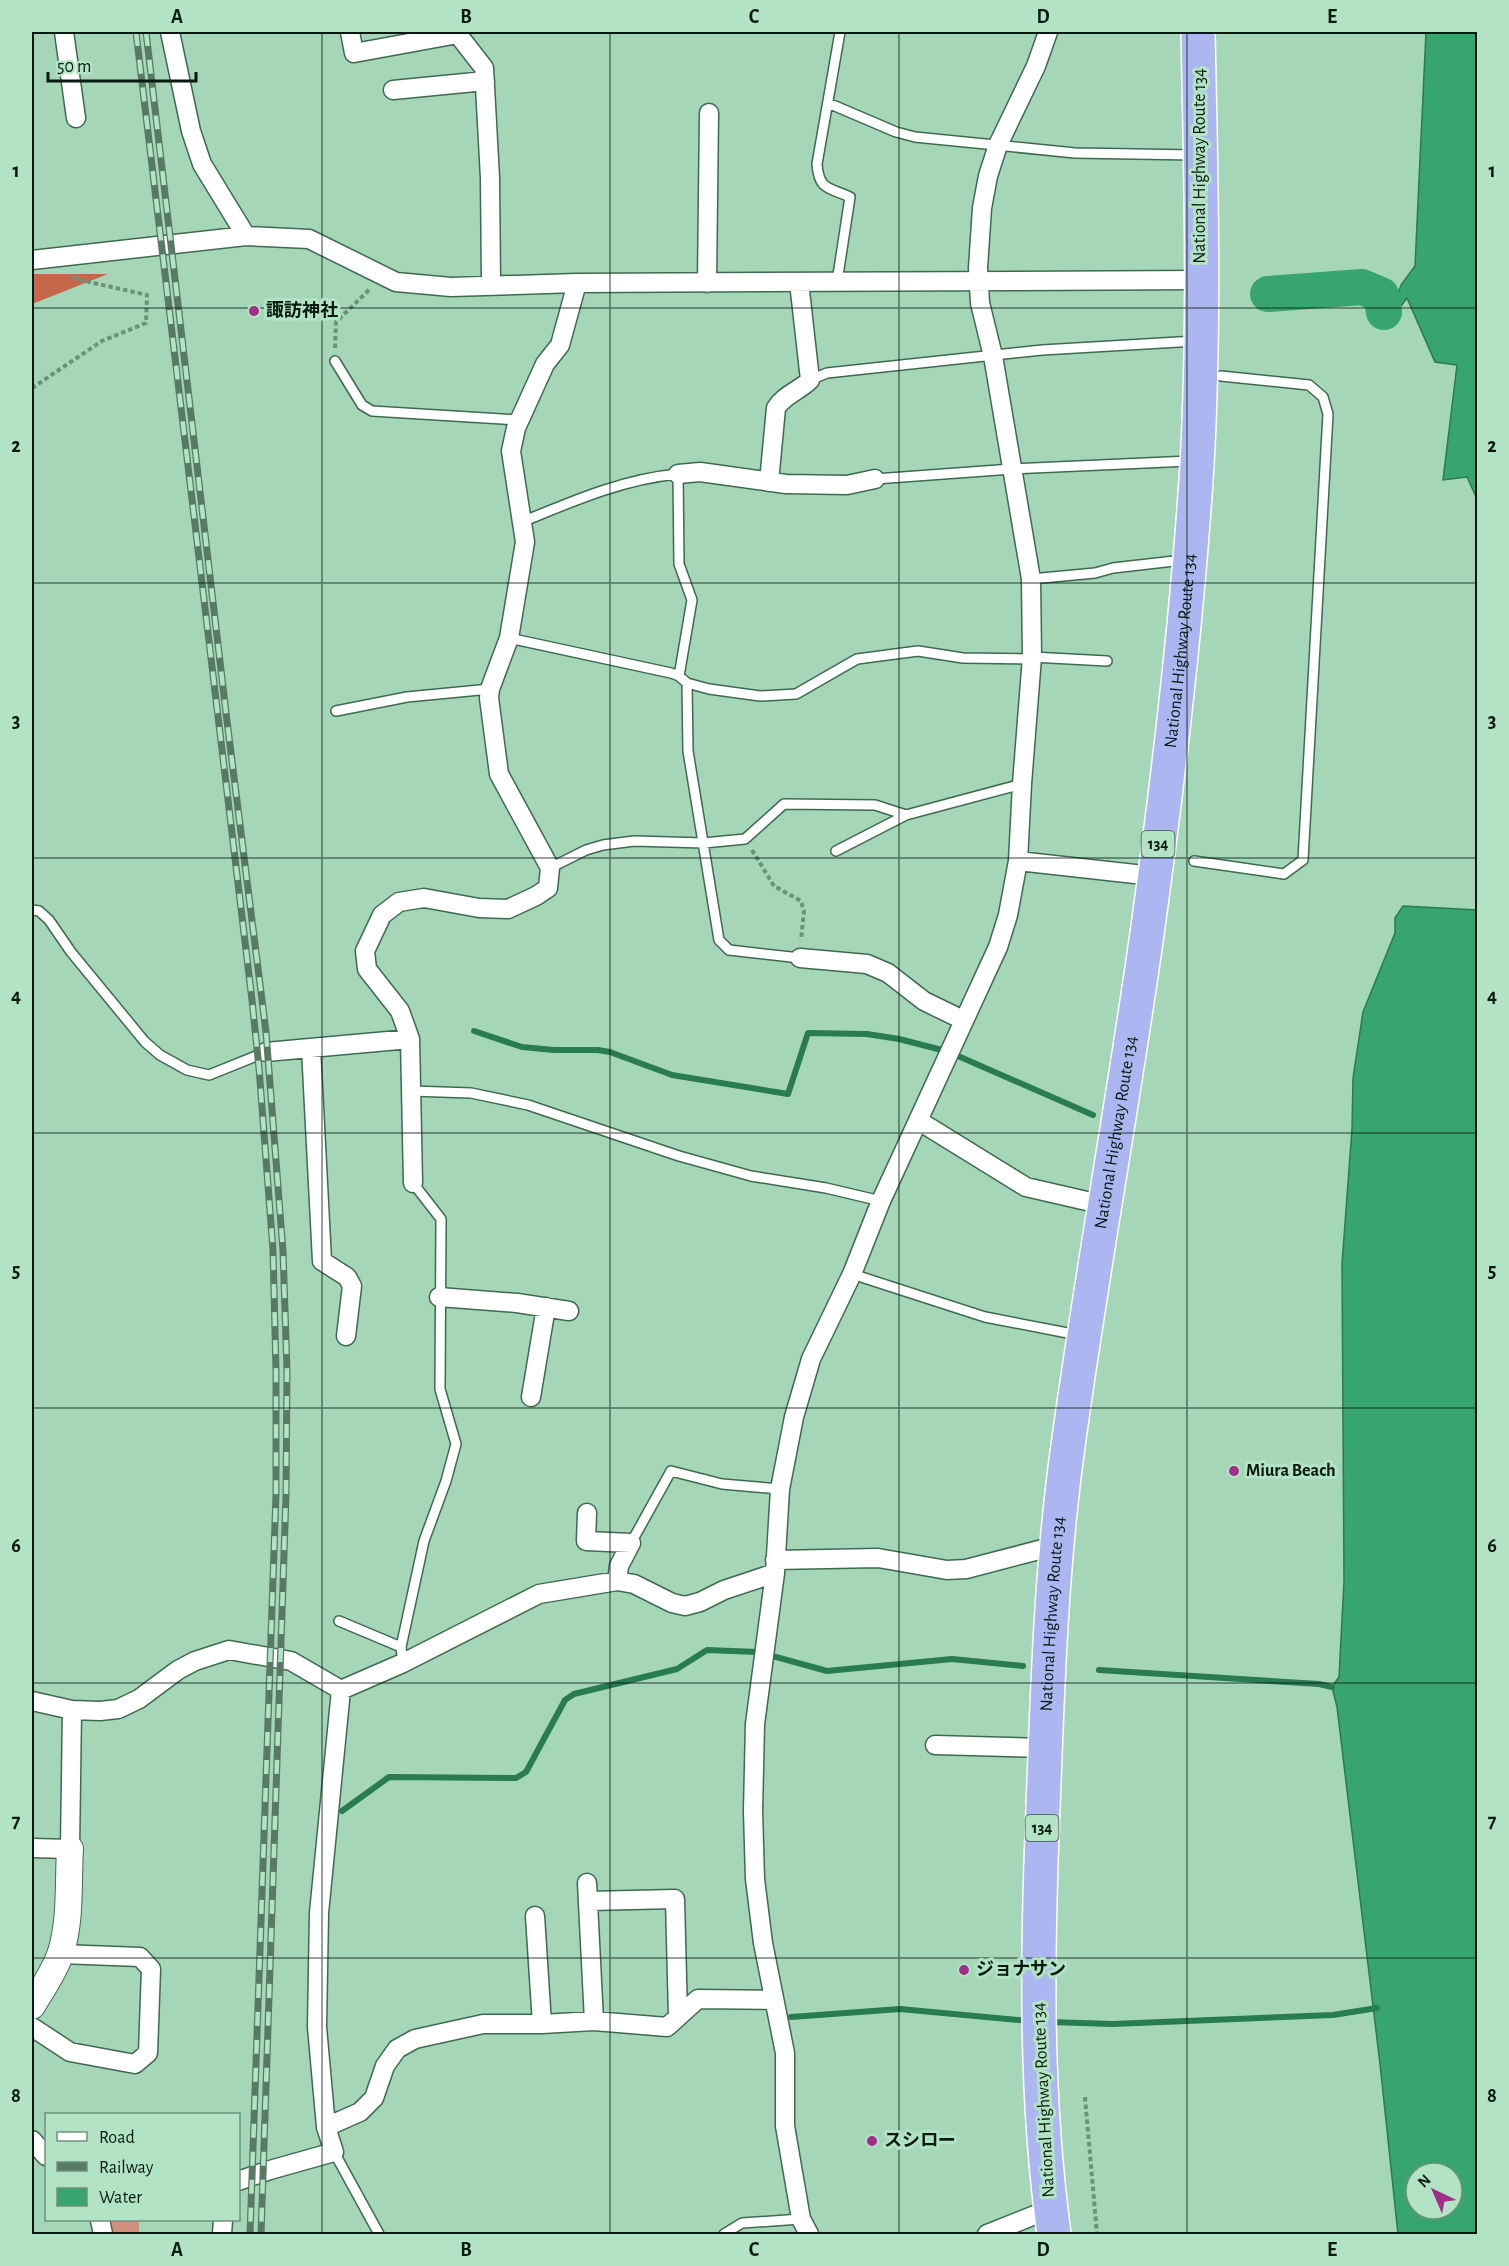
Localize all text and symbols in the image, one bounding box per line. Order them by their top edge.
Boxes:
text: A [171,7,183,27]
text: B [460,7,472,27]
text: C [749,7,760,27]
text: D [1036,7,1050,27]
text: E [1327,7,1337,27]
scale bar [48,45,196,83]
text: 50 m [57,58,91,76]
street label: National Highway Route 134 [1191,68,1209,264]
text: 1 [12,161,20,181]
text: 1 [1488,161,1496,181]
place label: 諏訪神社 [266,300,338,320]
marker: 諏訪神社 [247,304,261,318]
text: 2 [11,436,21,456]
text: 2 [1487,436,1497,456]
street label: National Highway Route 134 [1162,552,1200,749]
text: 3 [12,711,20,731]
text: 3 [1488,711,1496,731]
road number: 134 [1142,831,1174,857]
text: 4 [11,986,21,1006]
text: 4 [1487,986,1497,1006]
street label: National Highway Route 134 [1092,1034,1141,1230]
text: 5 [12,1261,20,1281]
text: 5 [1488,1261,1496,1281]
place label: Miura Beach [1246,1462,1336,1480]
marker: Miura Beach [1227,1464,1241,1478]
street label: National Highway Route 134 [1038,1515,1069,1712]
text: 6 [11,1536,21,1556]
text: 6 [1487,1536,1497,1556]
text: 7 [12,1811,21,1831]
text: 7 [1488,1811,1497,1831]
road number: 134 [1026,1815,1058,1841]
place label: ジョナサン [976,1960,1066,1979]
marker: ジョナサン [957,1963,971,1977]
street label: National Highway Route 134 [1030,2002,1058,2198]
text: 8 [11,2086,21,2106]
text: 8 [1487,2086,1497,2106]
legend [45,2113,240,2221]
text: Road [99,2129,135,2147]
place label: スシロー [884,2131,956,2150]
marker: スシロー [865,2134,879,2148]
text: Railway [99,2159,154,2177]
north arrow [1404,2161,1464,2221]
text: N [1415,2171,1434,2191]
text: Water [99,2189,142,2207]
text: A [171,2240,183,2260]
text: B [460,2240,472,2260]
text: C [749,2240,760,2260]
text: D [1036,2240,1050,2260]
text: E [1327,2240,1337,2260]

